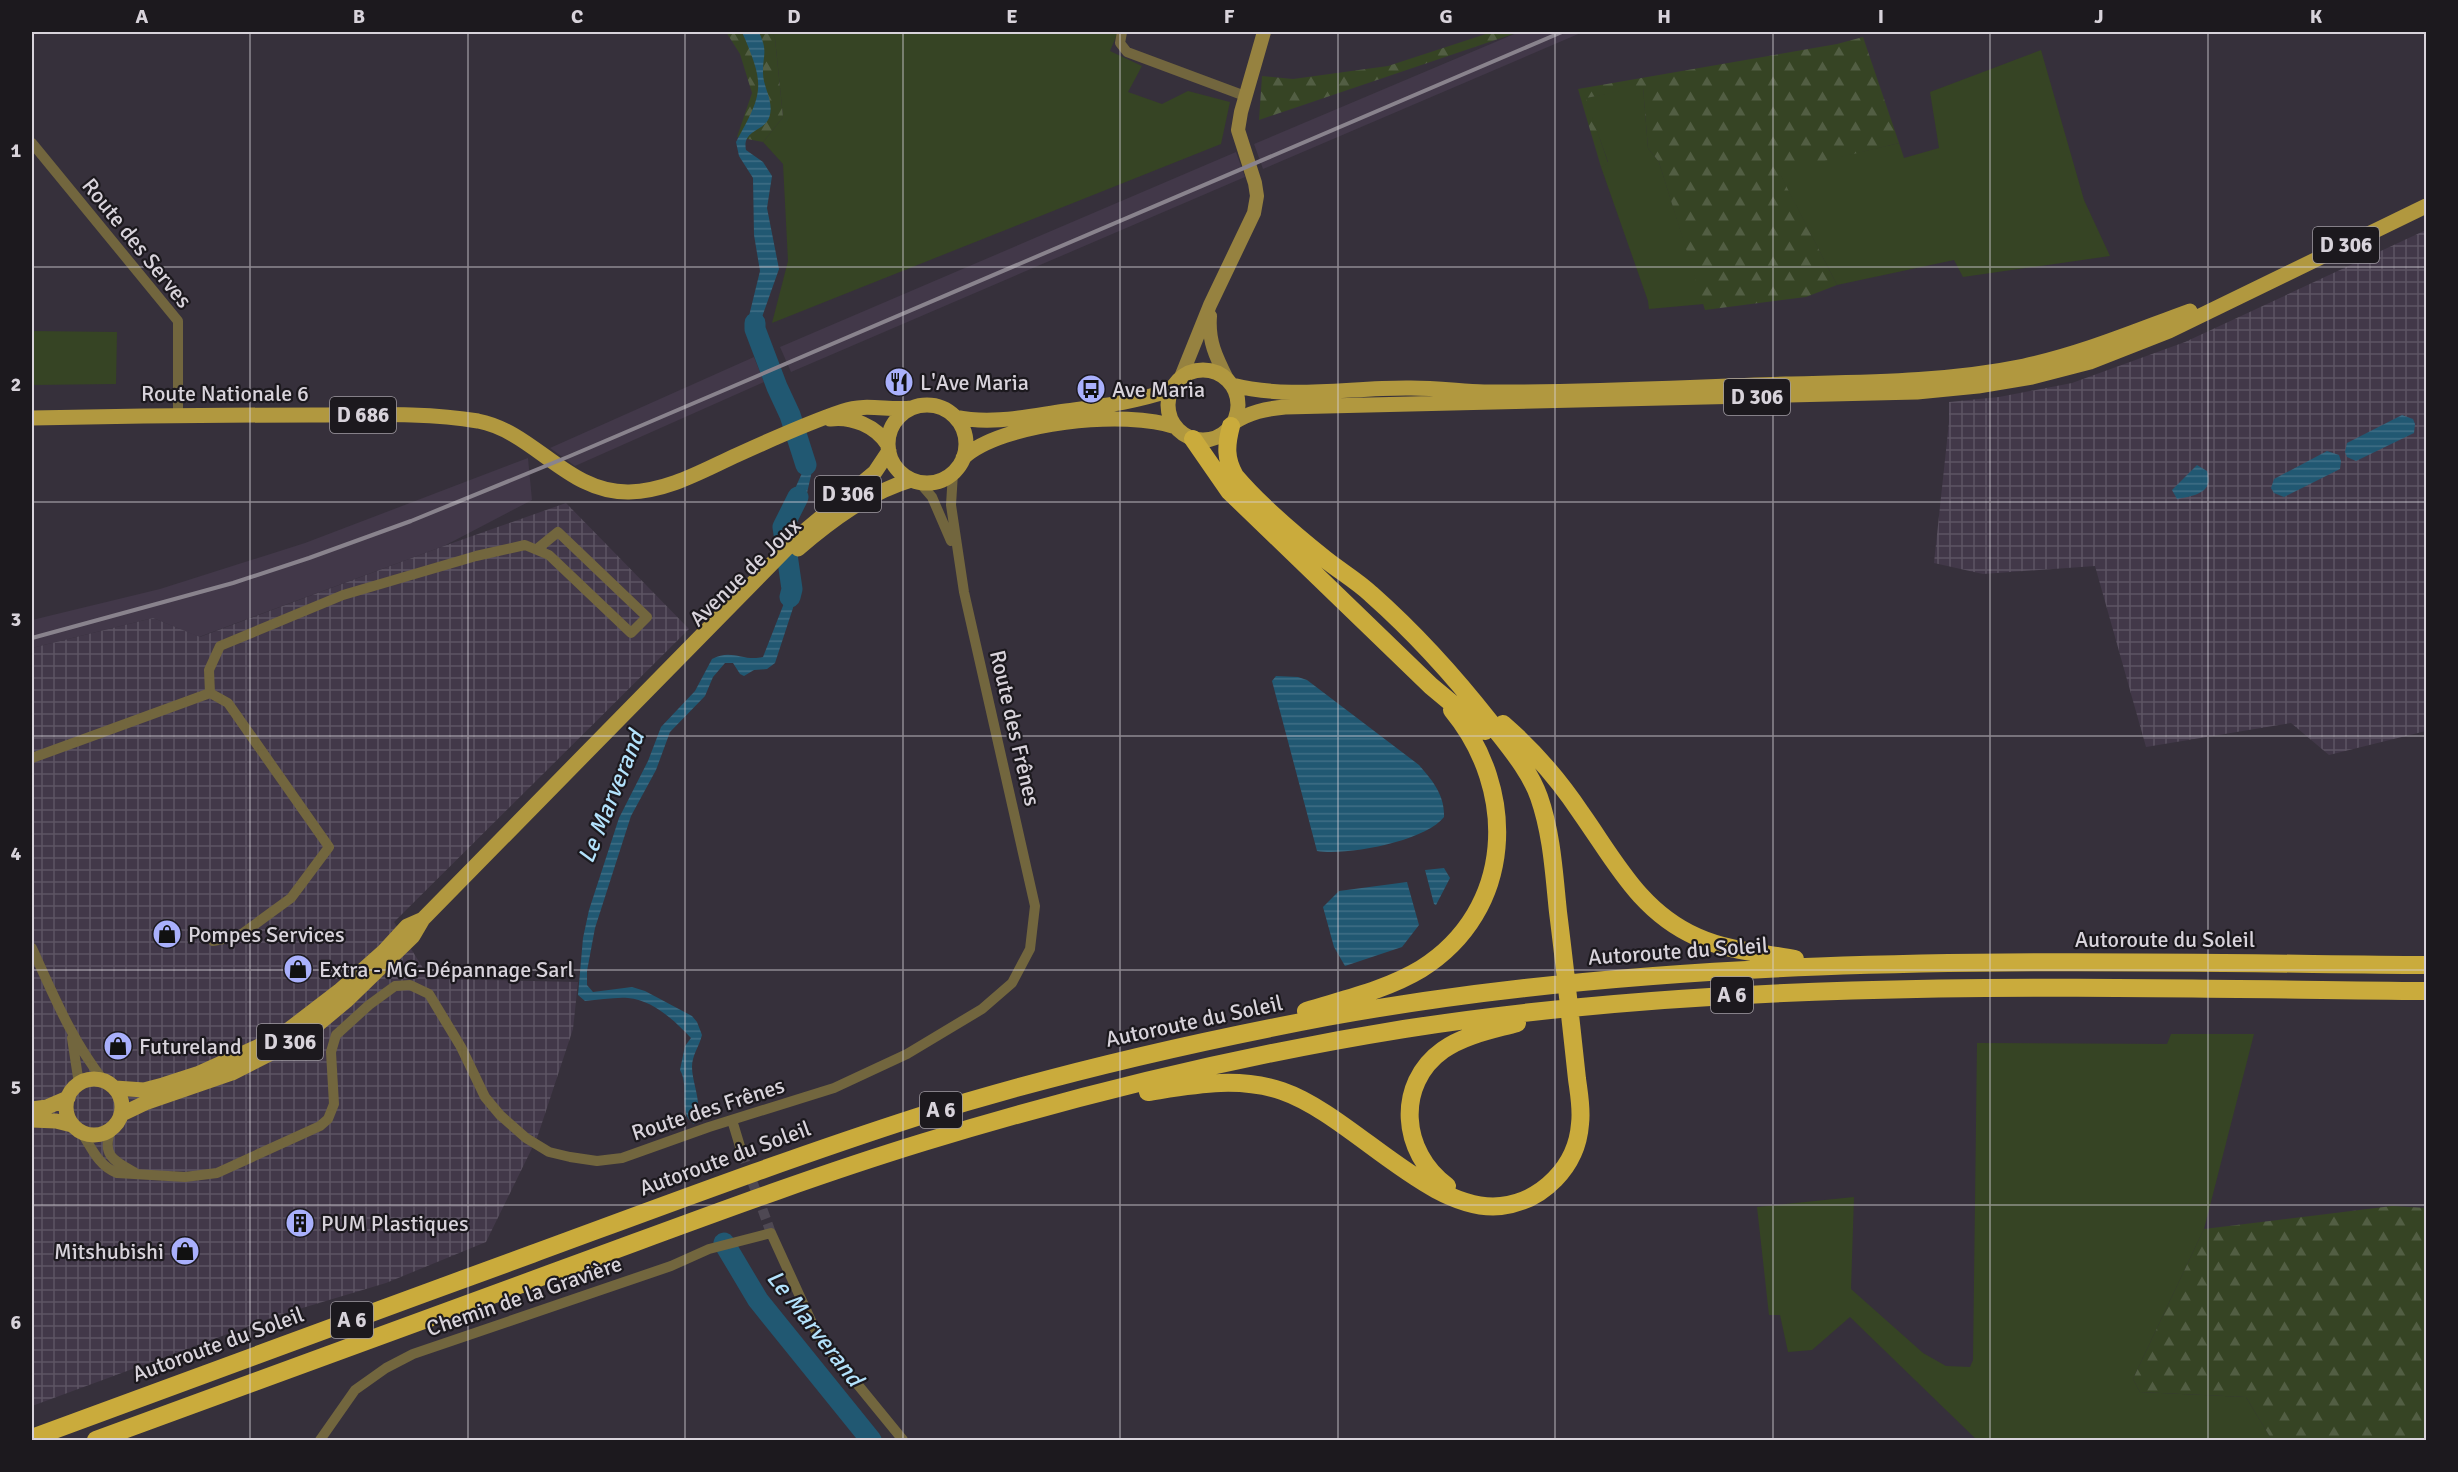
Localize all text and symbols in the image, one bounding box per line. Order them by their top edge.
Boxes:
text: A [136,4,149,29]
text: B [353,4,365,29]
text: C [571,4,583,29]
text: D [787,4,801,29]
text: E [1006,4,1018,29]
text: F [1224,4,1235,29]
text: G [1439,4,1453,29]
text: H [1657,4,1671,29]
text: I [1878,4,1884,29]
text: J [2094,4,2104,29]
text: K [2310,4,2323,29]
text: 1 [11,138,22,163]
street label: Route des Serves [76,173,198,313]
road number: D 306 [2313,227,2379,263]
restaurant icon: L'Ave Maria [883,366,915,398]
place label: L'Ave Maria [920,369,1029,396]
text: 2 [11,372,21,397]
bus stop icon: Ave Maria [1075,373,1107,405]
place label: Ave Maria [1112,376,1205,403]
road number: D 306 [1724,379,1790,415]
street label: Route Nationale 6 [141,380,309,407]
road number: D 686 [330,397,396,433]
road number: D 306 [815,476,881,512]
street label: Avenue de Joux [684,512,806,632]
text: 3 [11,607,21,632]
street label: Route des Frênes [984,647,1046,809]
water label: Le Marverand [571,724,652,867]
text: 4 [11,841,22,866]
shop icon: Pompes Services [151,918,183,950]
place label: Pompes Services [188,921,345,948]
street label: Autoroute du Soleil [2075,926,2255,953]
street label: Autoroute du Soleil [1587,931,1769,971]
shop icon: Extra - MG-Dépannage Sarl [282,953,314,985]
place label: Extra - MG-Dépannage Sarl [319,956,574,983]
road number: A 6 [1711,977,1753,1013]
street label: Autoroute du Soleil [1103,989,1285,1053]
road number: D 306 [257,1024,323,1060]
shop icon: Futureland [102,1030,134,1062]
place label: Futureland [139,1033,242,1060]
street label: Route des Frênes [628,1072,788,1146]
text: 5 [11,1075,21,1100]
road number: A 6 [920,1092,962,1128]
street label: Autoroute du Soleil [636,1114,814,1202]
building icon: PUM Plastiques [284,1207,316,1239]
place label: PUM Plastiques [321,1210,469,1237]
shop icon: Mitshubishi [169,1235,201,1267]
place label: Mitshubishi [54,1238,164,1265]
street label: Chemin de la Gravière [423,1250,625,1342]
water label: Le Marverand [760,1264,872,1395]
street label: Autoroute du Soleil [129,1300,307,1388]
road number: A 6 [331,1302,373,1338]
text: 6 [11,1310,22,1335]

